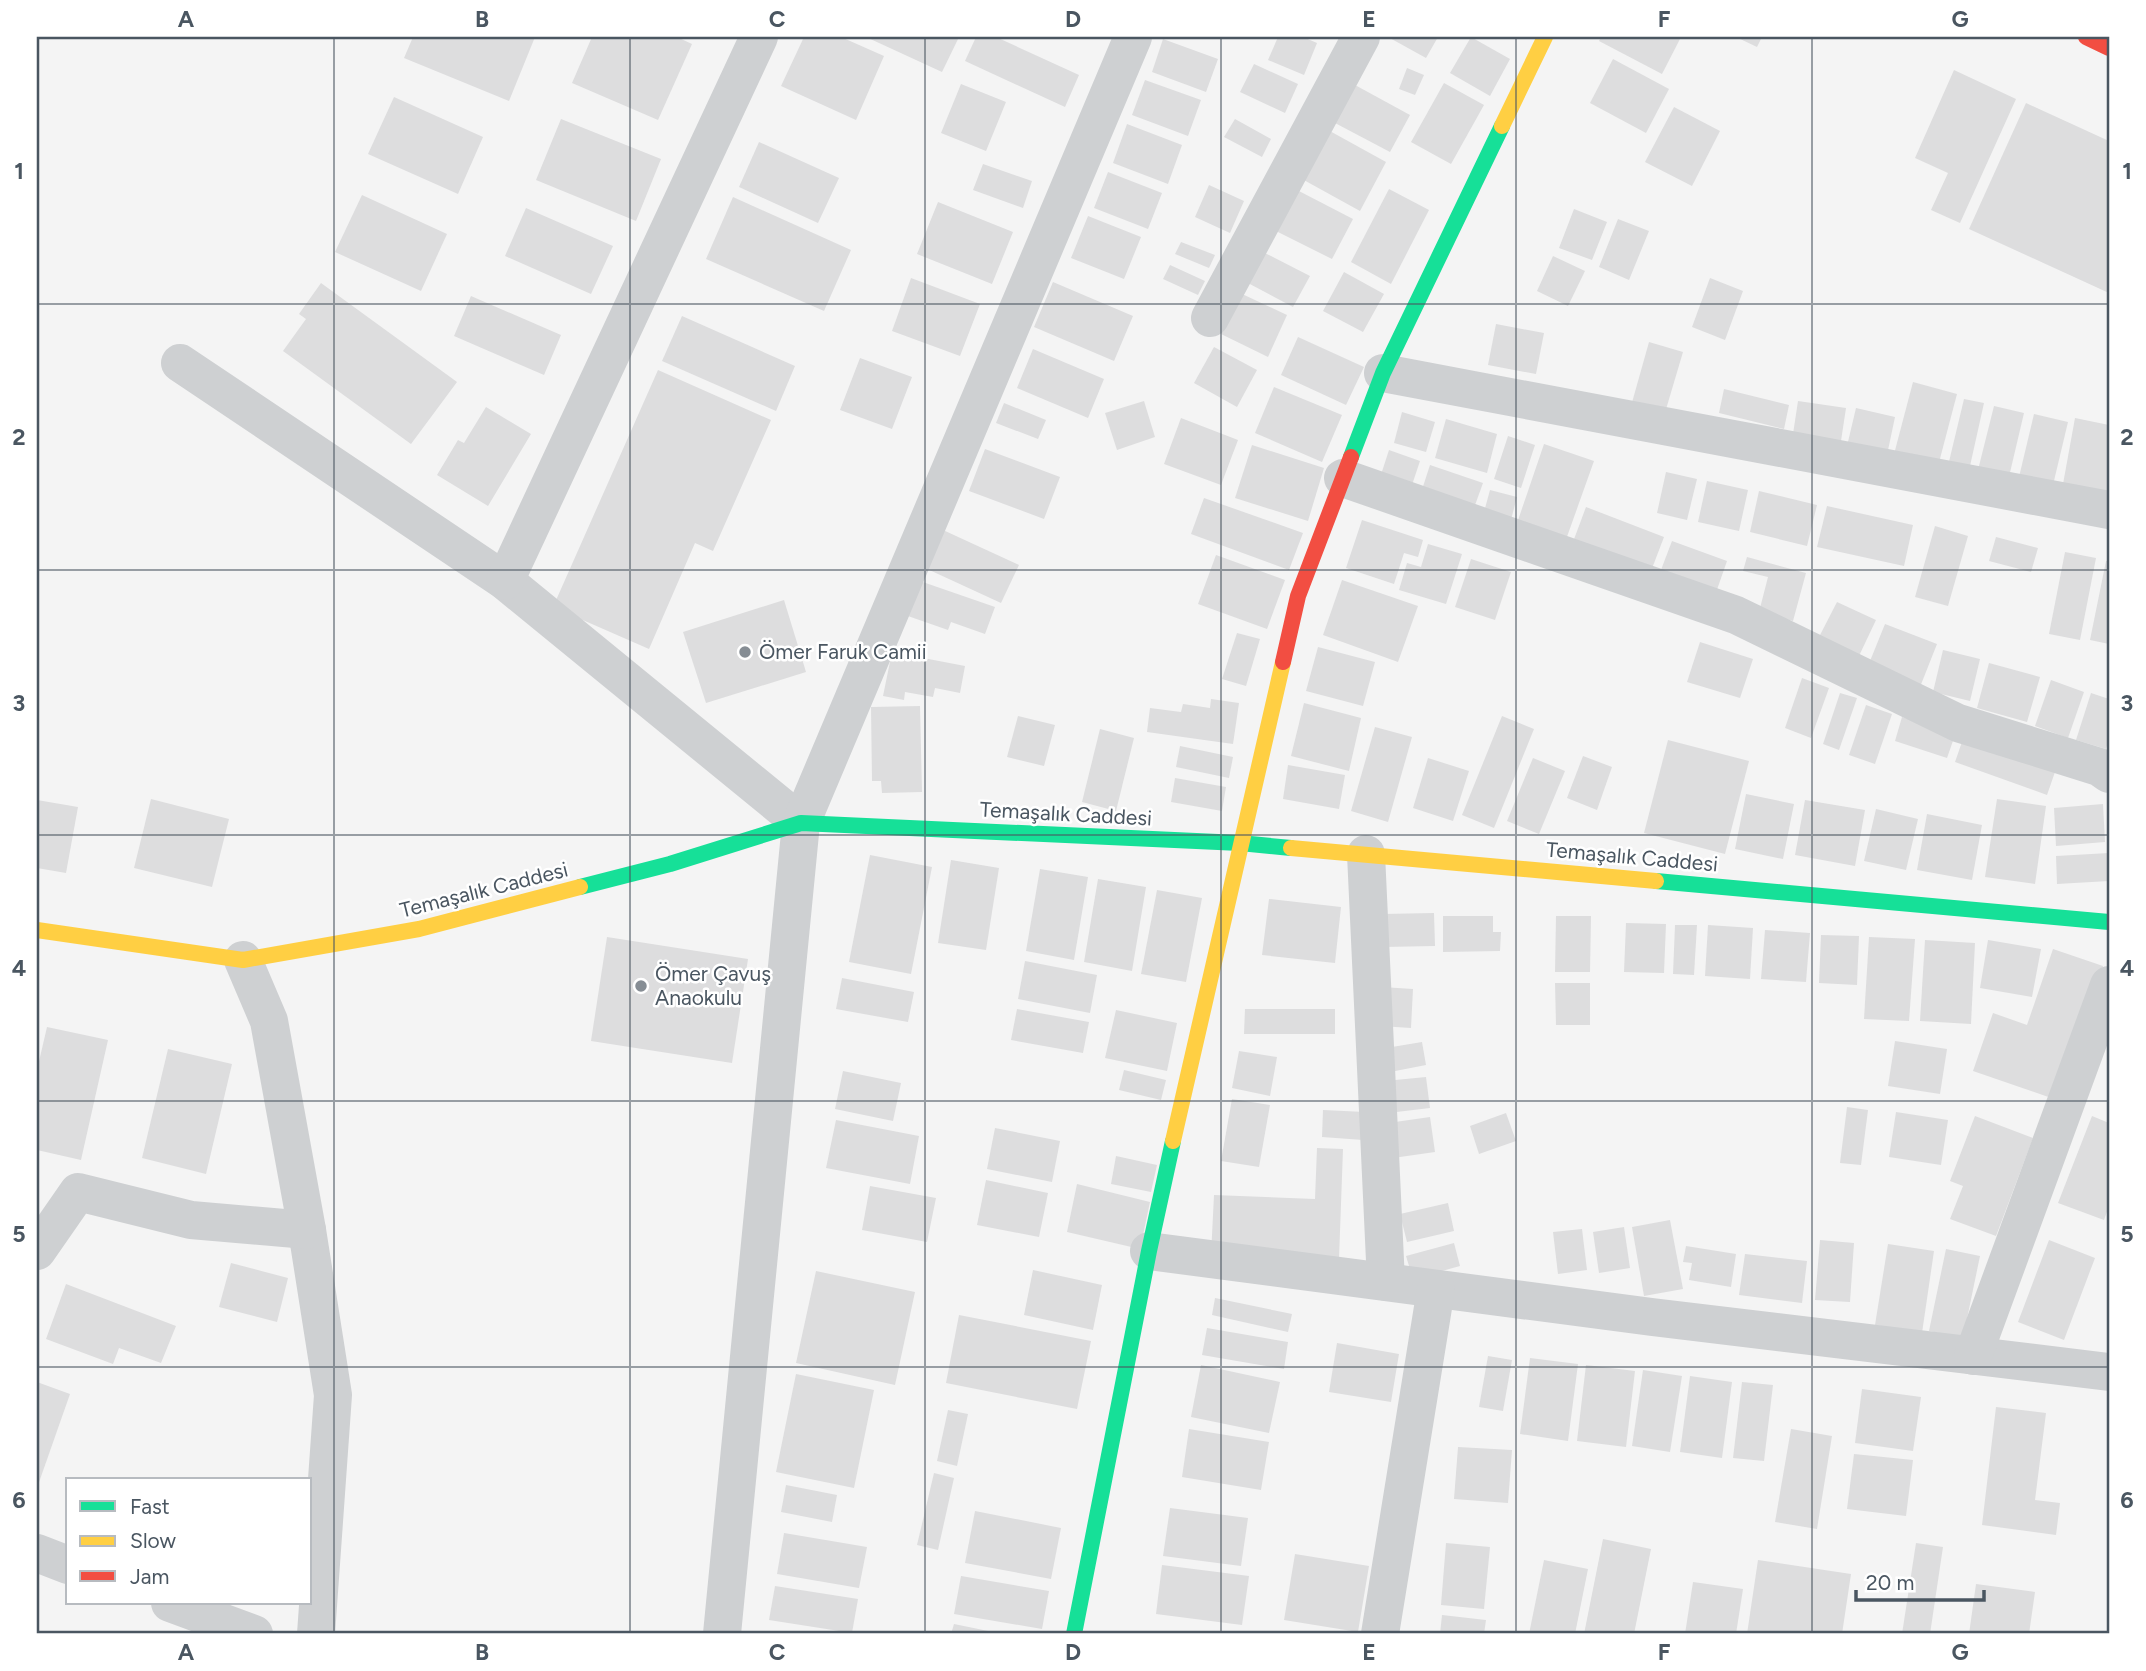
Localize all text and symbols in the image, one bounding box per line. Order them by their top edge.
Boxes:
text: A [178,5,195,33]
text: B [475,5,489,33]
text: C [769,5,786,33]
text: D [1065,5,1081,33]
text: E [1362,5,1376,33]
text: F [1658,5,1671,33]
text: G [1951,5,1969,33]
text: 1 [14,157,24,185]
text: 1 [2122,157,2132,185]
text: 2 [12,423,26,451]
text: 2 [2120,423,2134,451]
place label: Ömer Faruk Camii [759,639,927,664]
marker: Ömer Faruk Camii [737,644,753,660]
text: 3 [13,689,25,717]
text: 3 [2121,689,2133,717]
street label: Temaşalık Caddesi [979,797,1153,830]
street label: Temaşalık Caddesi [1545,837,1719,876]
street label: Temaşalık Caddesi [397,857,571,922]
text: 4 [12,954,26,982]
text: 4 [2120,954,2134,982]
place label: Ömer Çavuş Anaokulu [655,961,771,1010]
marker: Ömer Çavuş Anaokulu [633,978,649,994]
text: 5 [12,1220,26,1248]
text: 5 [2120,1220,2134,1248]
legend [66,1478,312,1604]
text: 6 [12,1486,26,1514]
text: 6 [2120,1486,2134,1514]
text: Fast [130,1494,170,1519]
text: Slow [130,1528,176,1553]
scale bar [1856,1559,1983,1603]
text: Jam [130,1564,169,1589]
text: 20 m [1866,1570,1914,1595]
text: A [178,1638,195,1666]
text: B [475,1638,489,1666]
text: C [769,1638,786,1666]
text: D [1065,1638,1081,1666]
text: E [1362,1638,1376,1666]
text: F [1658,1638,1671,1666]
text: G [1951,1638,1969,1666]

